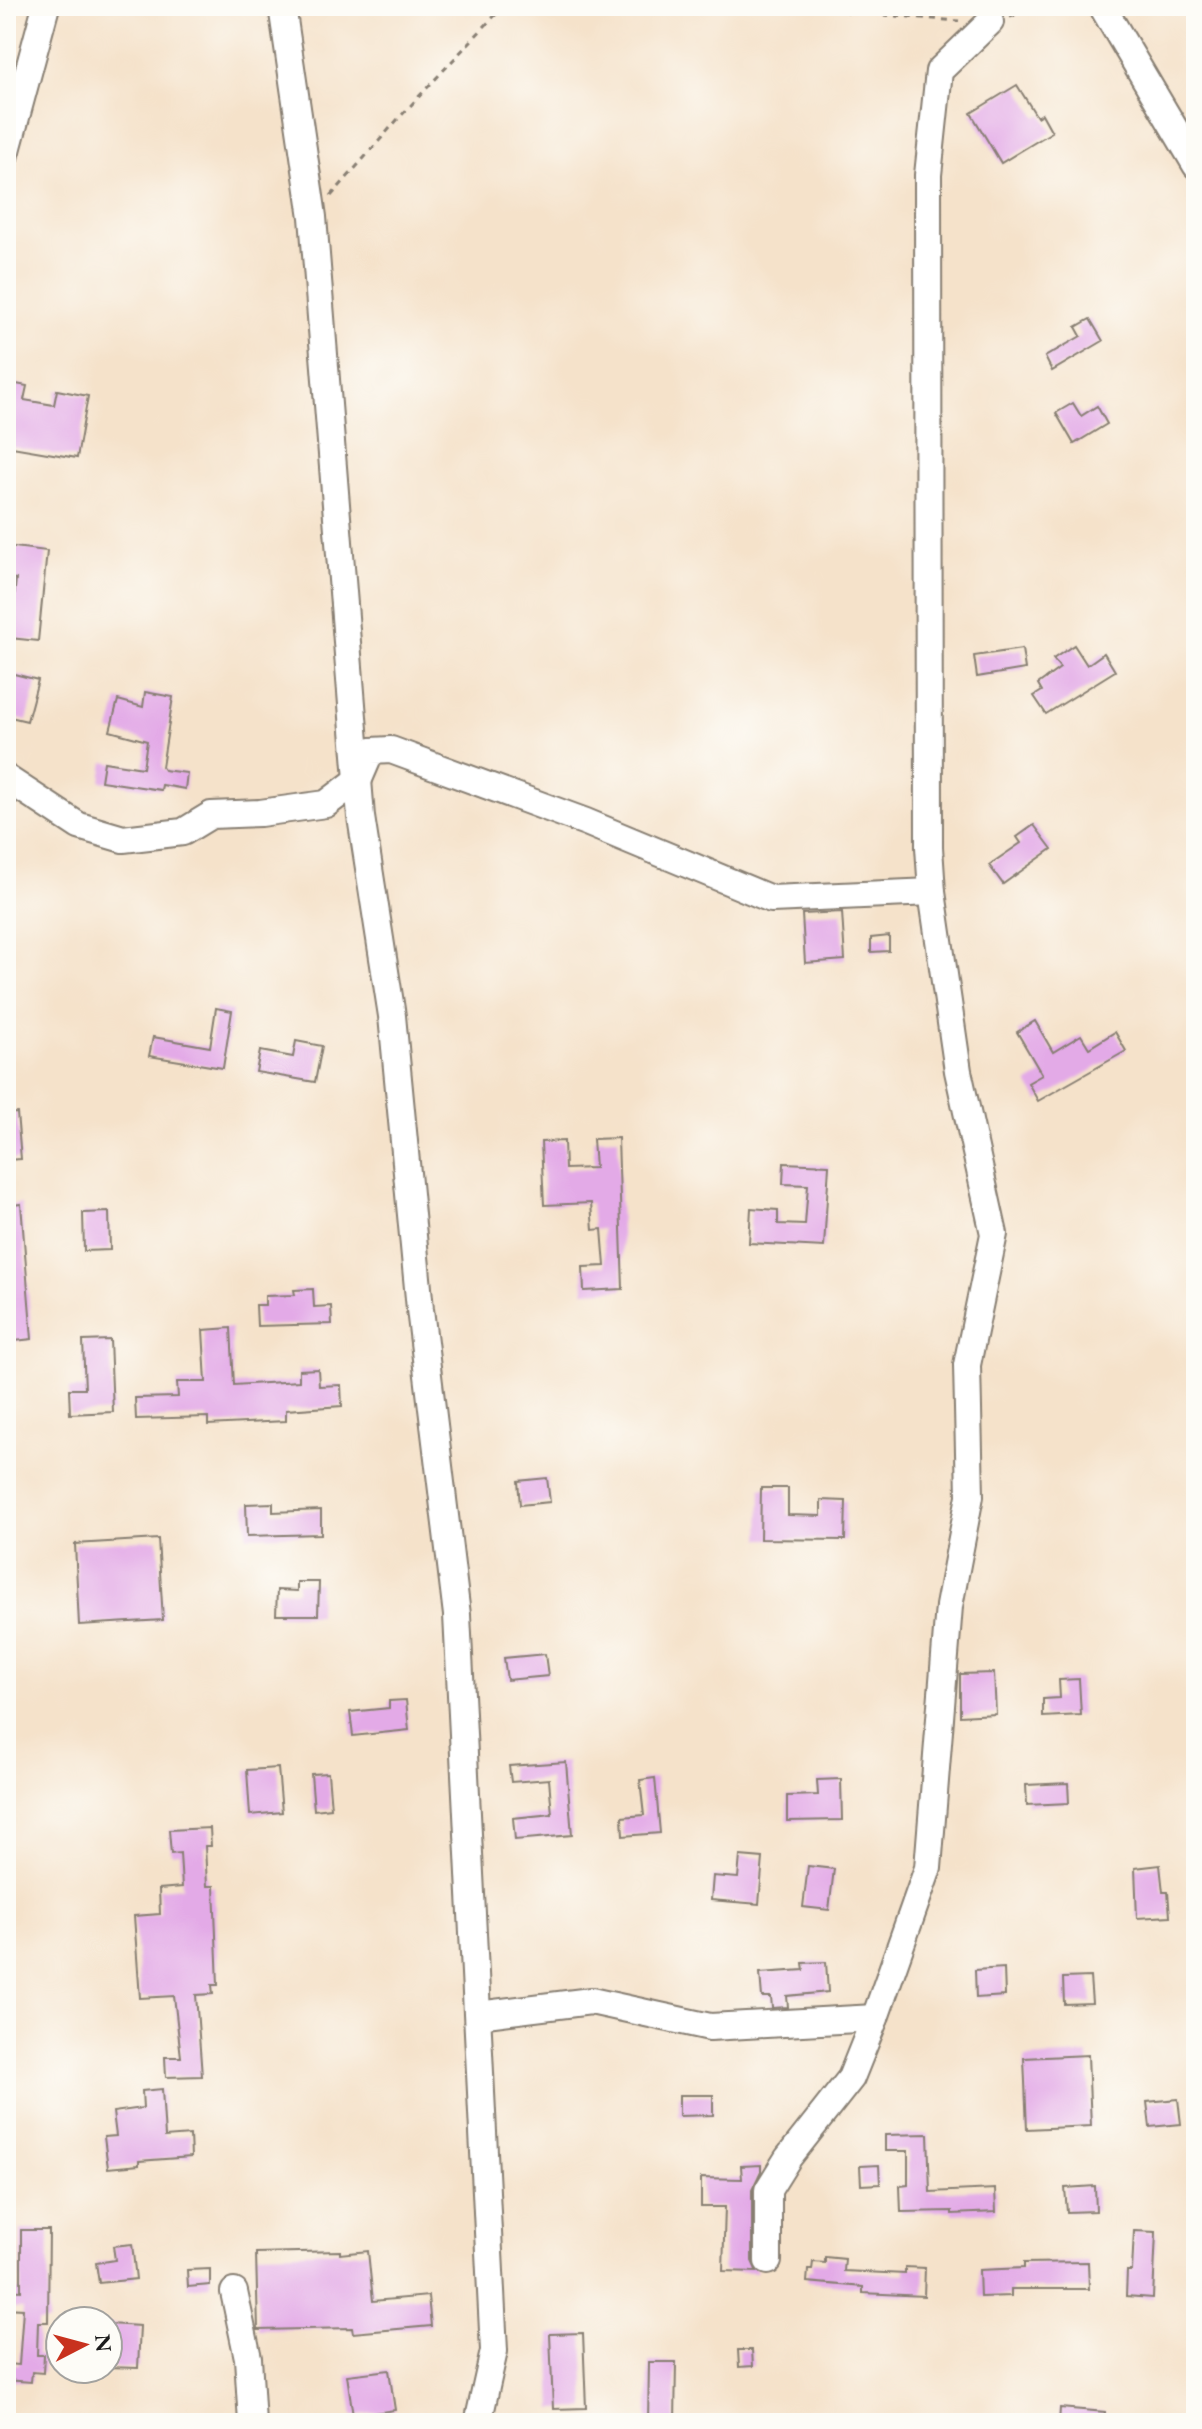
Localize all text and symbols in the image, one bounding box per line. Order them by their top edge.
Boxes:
north arrow [44,2305,124,2385]
text: N [88,2333,119,2354]

